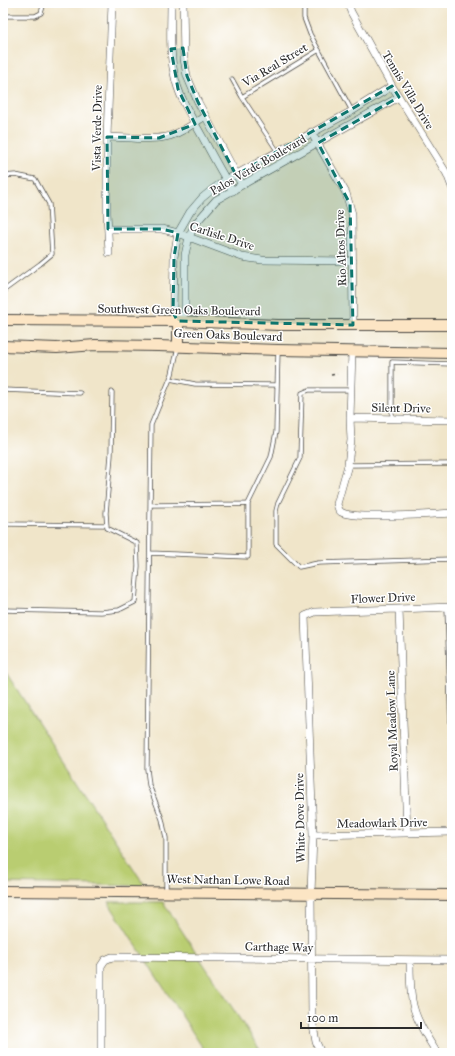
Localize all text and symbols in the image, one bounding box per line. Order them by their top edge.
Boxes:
street label: Via Real Street [239,40,311,90]
street label: Tennis Villa Drive [379,48,437,132]
street label: Vista Verde Drive [89,85,105,172]
street label: Palos Verde Boulevard [208,132,308,198]
street label: Rio Altos Drive [333,209,349,287]
street label: Carlisle Drive [188,219,256,253]
street label: Southwest Green Oaks Boulevard [97,302,261,318]
street label: Green Oaks Boulevard [173,326,283,344]
street label: Silent Drive [371,400,431,416]
street label: Flower Drive [350,590,416,606]
street label: Royal Meadow Lane [383,670,401,772]
street label: White Dove Drive [292,773,308,863]
street label: Meadowlark Drive [336,815,428,831]
street label: West Nathan Lowe Road [166,872,290,888]
street label: Carthage Way [245,939,314,956]
scale bar [301,1004,421,1030]
text: 100 m [307,1011,338,1025]

